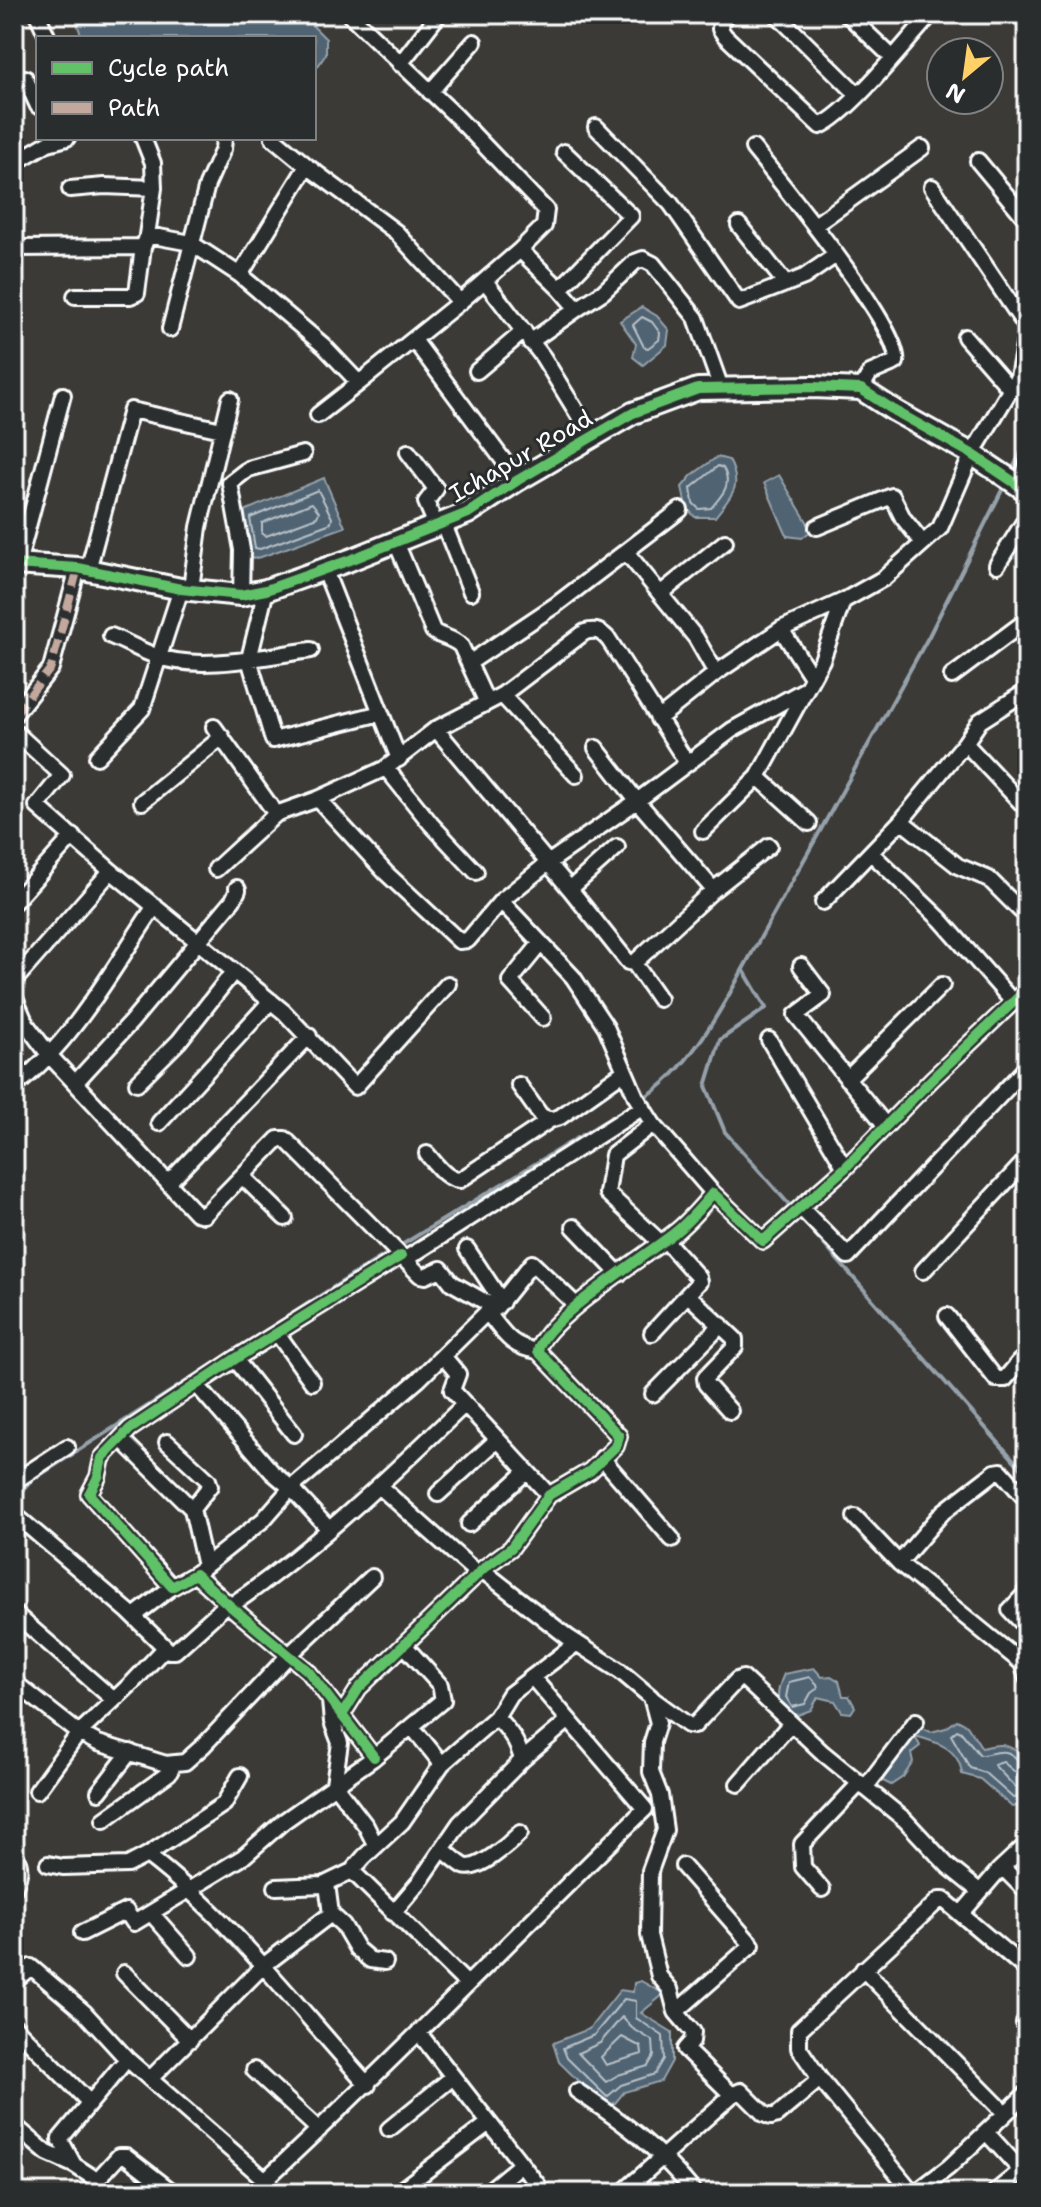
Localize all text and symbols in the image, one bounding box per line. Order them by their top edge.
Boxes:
legend [36,36,316,140]
north arrow [925,36,1005,116]
text: Cycle path [108,52,229,84]
text: N [941,76,970,110]
text: Path [108,92,160,124]
street label: Ichapur Road [443,402,599,510]

